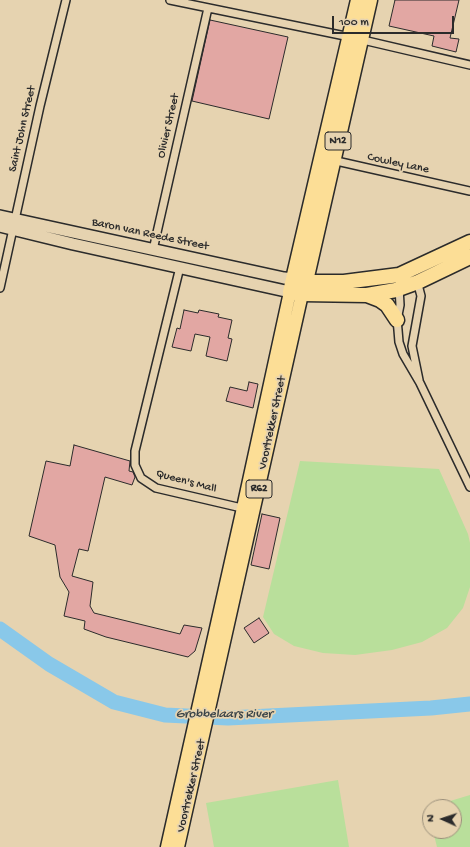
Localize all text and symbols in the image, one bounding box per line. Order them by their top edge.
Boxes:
scale bar [334,8,456,34]
text: 100 m [339,16,369,30]
street label: Saint John Street [6,85,40,173]
street label: Olivier Street [155,92,183,160]
road number: N12 [325,132,351,150]
street label: Cowley Lane [366,150,430,178]
street label: Baron van Reede Street [90,216,210,254]
street label: Voortrekker Street [256,375,290,471]
street label: Queen's Mall [154,467,218,497]
road number: R62 [246,480,272,498]
water label: Grobbelaars River [176,707,272,723]
street label: Voortrekker Street [174,738,210,834]
north arrow [422,799,462,839]
text: N [425,815,437,822]

